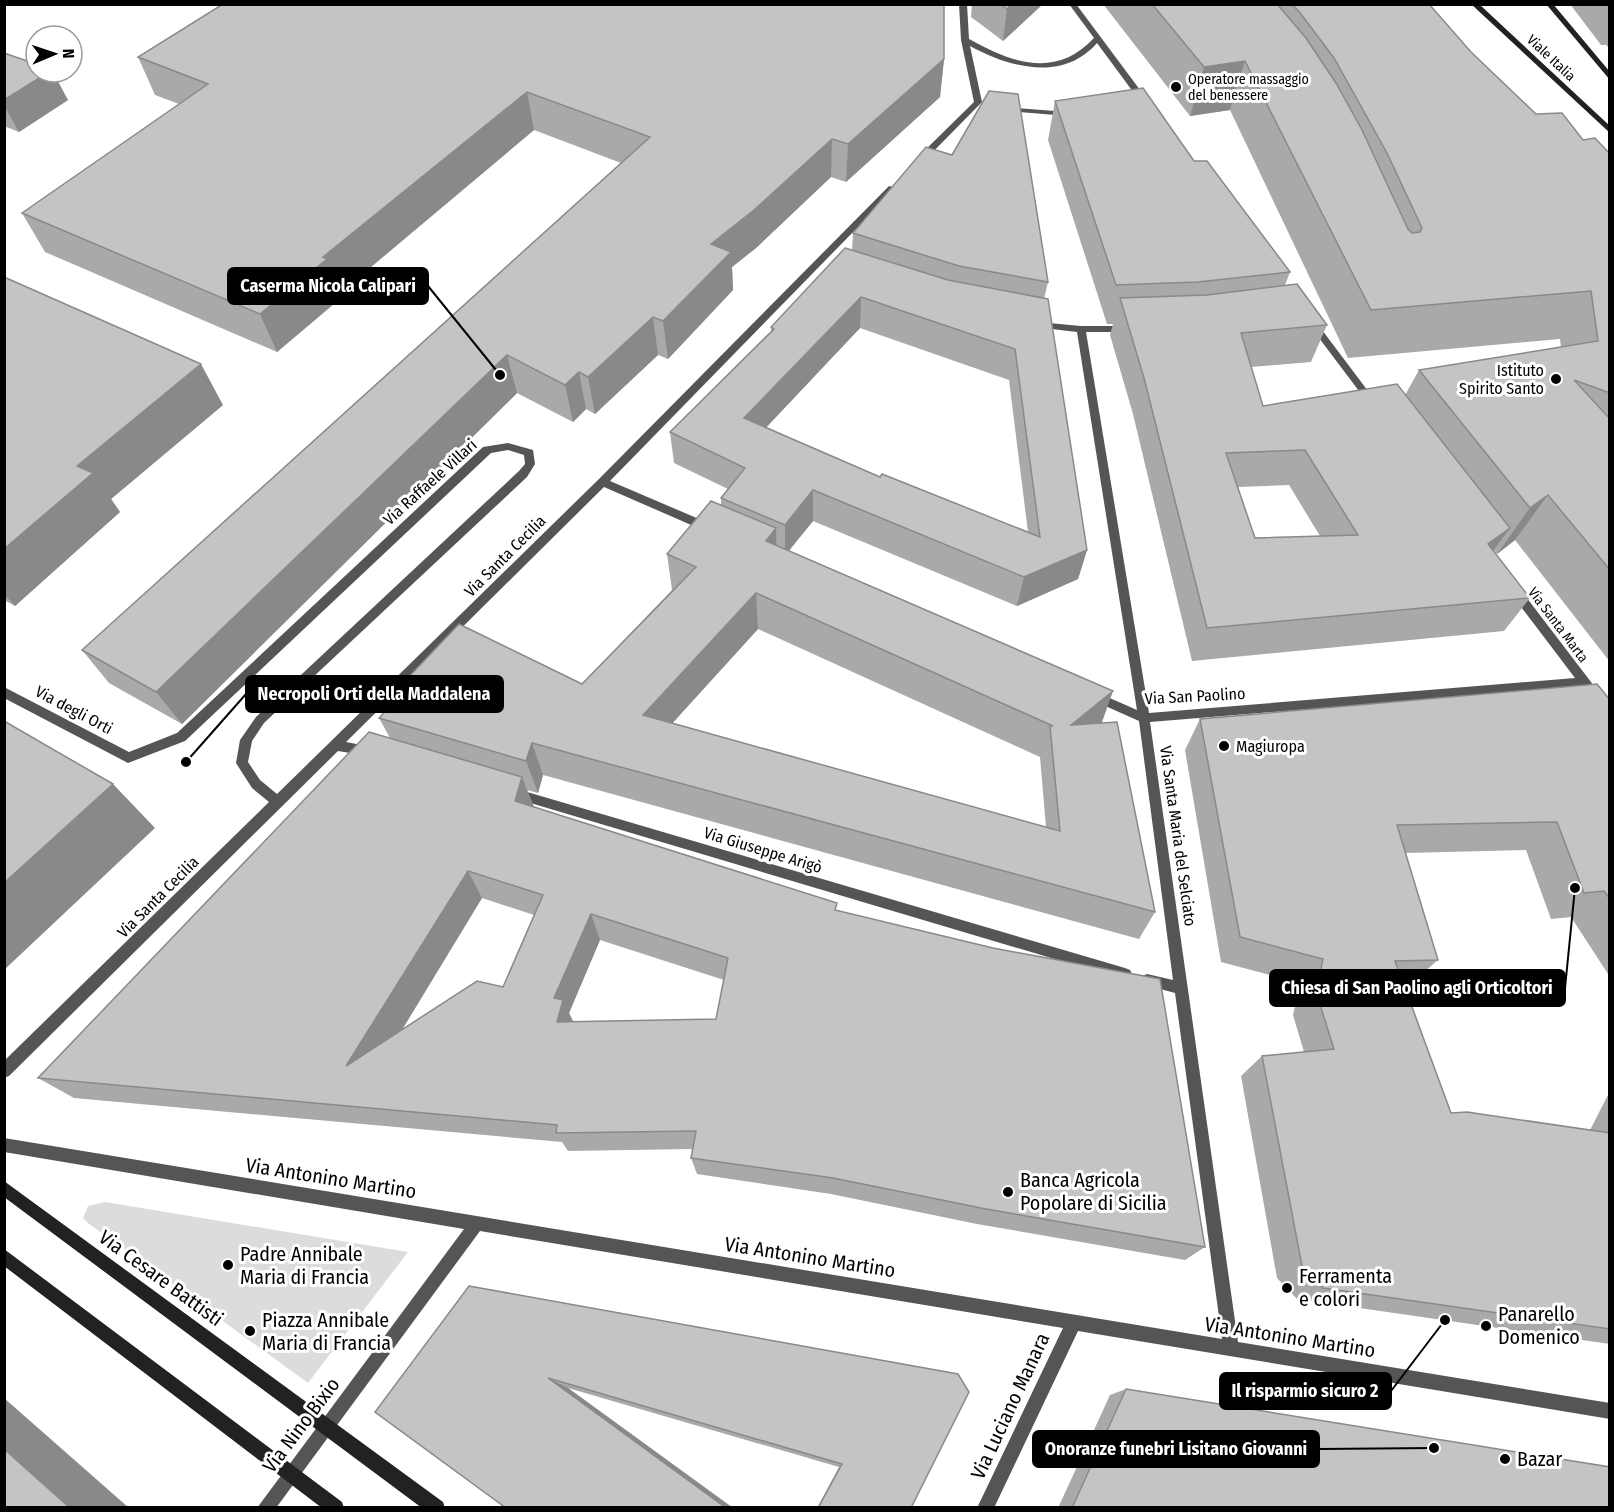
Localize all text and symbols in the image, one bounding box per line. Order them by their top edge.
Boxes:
north arrow [24,24,84,84]
street label: Viale Italia [1523,31,1579,85]
text: N [59,48,78,59]
place label: Operatore massaggio del benessere [1188,71,1309,104]
marker: Operatore massaggio del benessere [1169,80,1183,94]
callout: Caserma Nicola Calipari [228,268,428,304]
text: Caserma Nicola Calipari [240,275,416,297]
place label: Istituto Spirito Santo [1459,361,1544,398]
marker: Istituto Spirito Santo [1549,372,1563,386]
street label: Via Raffaele Villari [379,435,481,529]
street label: Via Santa Cecilia [460,511,550,601]
street label: Via Santa Marta [1524,584,1592,666]
callout: Necropoli Orti della Maddalena [246,676,503,712]
street label: Via degli Orti [32,682,116,738]
text: Necropoli Orti della Maddalena [258,683,490,705]
street label: Via San Paolino [1144,684,1246,708]
place label: Magiuropa [1236,737,1305,756]
marker: Magiuropa [1217,739,1231,753]
street label: Via Santa Maria del Selciato [1156,745,1200,927]
street label: Via Giuseppe Arigò [702,823,824,877]
street label: Via Santa Cecilia [113,852,203,942]
callout: Chiesa di San Paolino agli Orticoltori [1270,970,1565,1006]
text: Chiesa di San Paolino agli Orticoltori [1281,977,1553,999]
street label: Via Antonino Martino [244,1153,418,1203]
place label: Banca Agricola Popolare di Sicilia [1020,1168,1167,1215]
marker: Banca Agricola Popolare di Sicilia [1001,1185,1015,1199]
street label: Via Cesare Battisti [94,1225,228,1331]
street label: Via Antonino Martino [723,1232,897,1282]
place label: Padre Annibale Maria di Francia [240,1242,369,1289]
marker: Padre Annibale Maria di Francia [221,1258,235,1272]
place label: Ferramenta e colori [1299,1264,1392,1311]
marker: Ferramenta e colori [1280,1281,1294,1295]
place label: Panarello Domenico [1498,1302,1580,1349]
place label: Piazza Annibale Maria di Francia [262,1308,391,1355]
street label: Via Antonino Martino [1203,1312,1377,1362]
marker: Panarello Domenico [1479,1319,1493,1333]
marker: Piazza Annibale Maria di Francia [243,1324,257,1338]
street label: Via Luciano Manara [966,1329,1054,1483]
street label: Via Nino Bixio [257,1373,345,1477]
callout: Il risparmio sicuro 2 [1220,1373,1391,1409]
text: Il risparmio sicuro 2 [1232,1380,1378,1402]
callout: Onoranze funebri Lisitano Giovanni [1033,1431,1319,1467]
text: Onoranze funebri Lisitano Giovanni [1045,1438,1307,1460]
place label: Bazar [1517,1447,1562,1471]
marker: Bazar [1498,1452,1512,1466]

